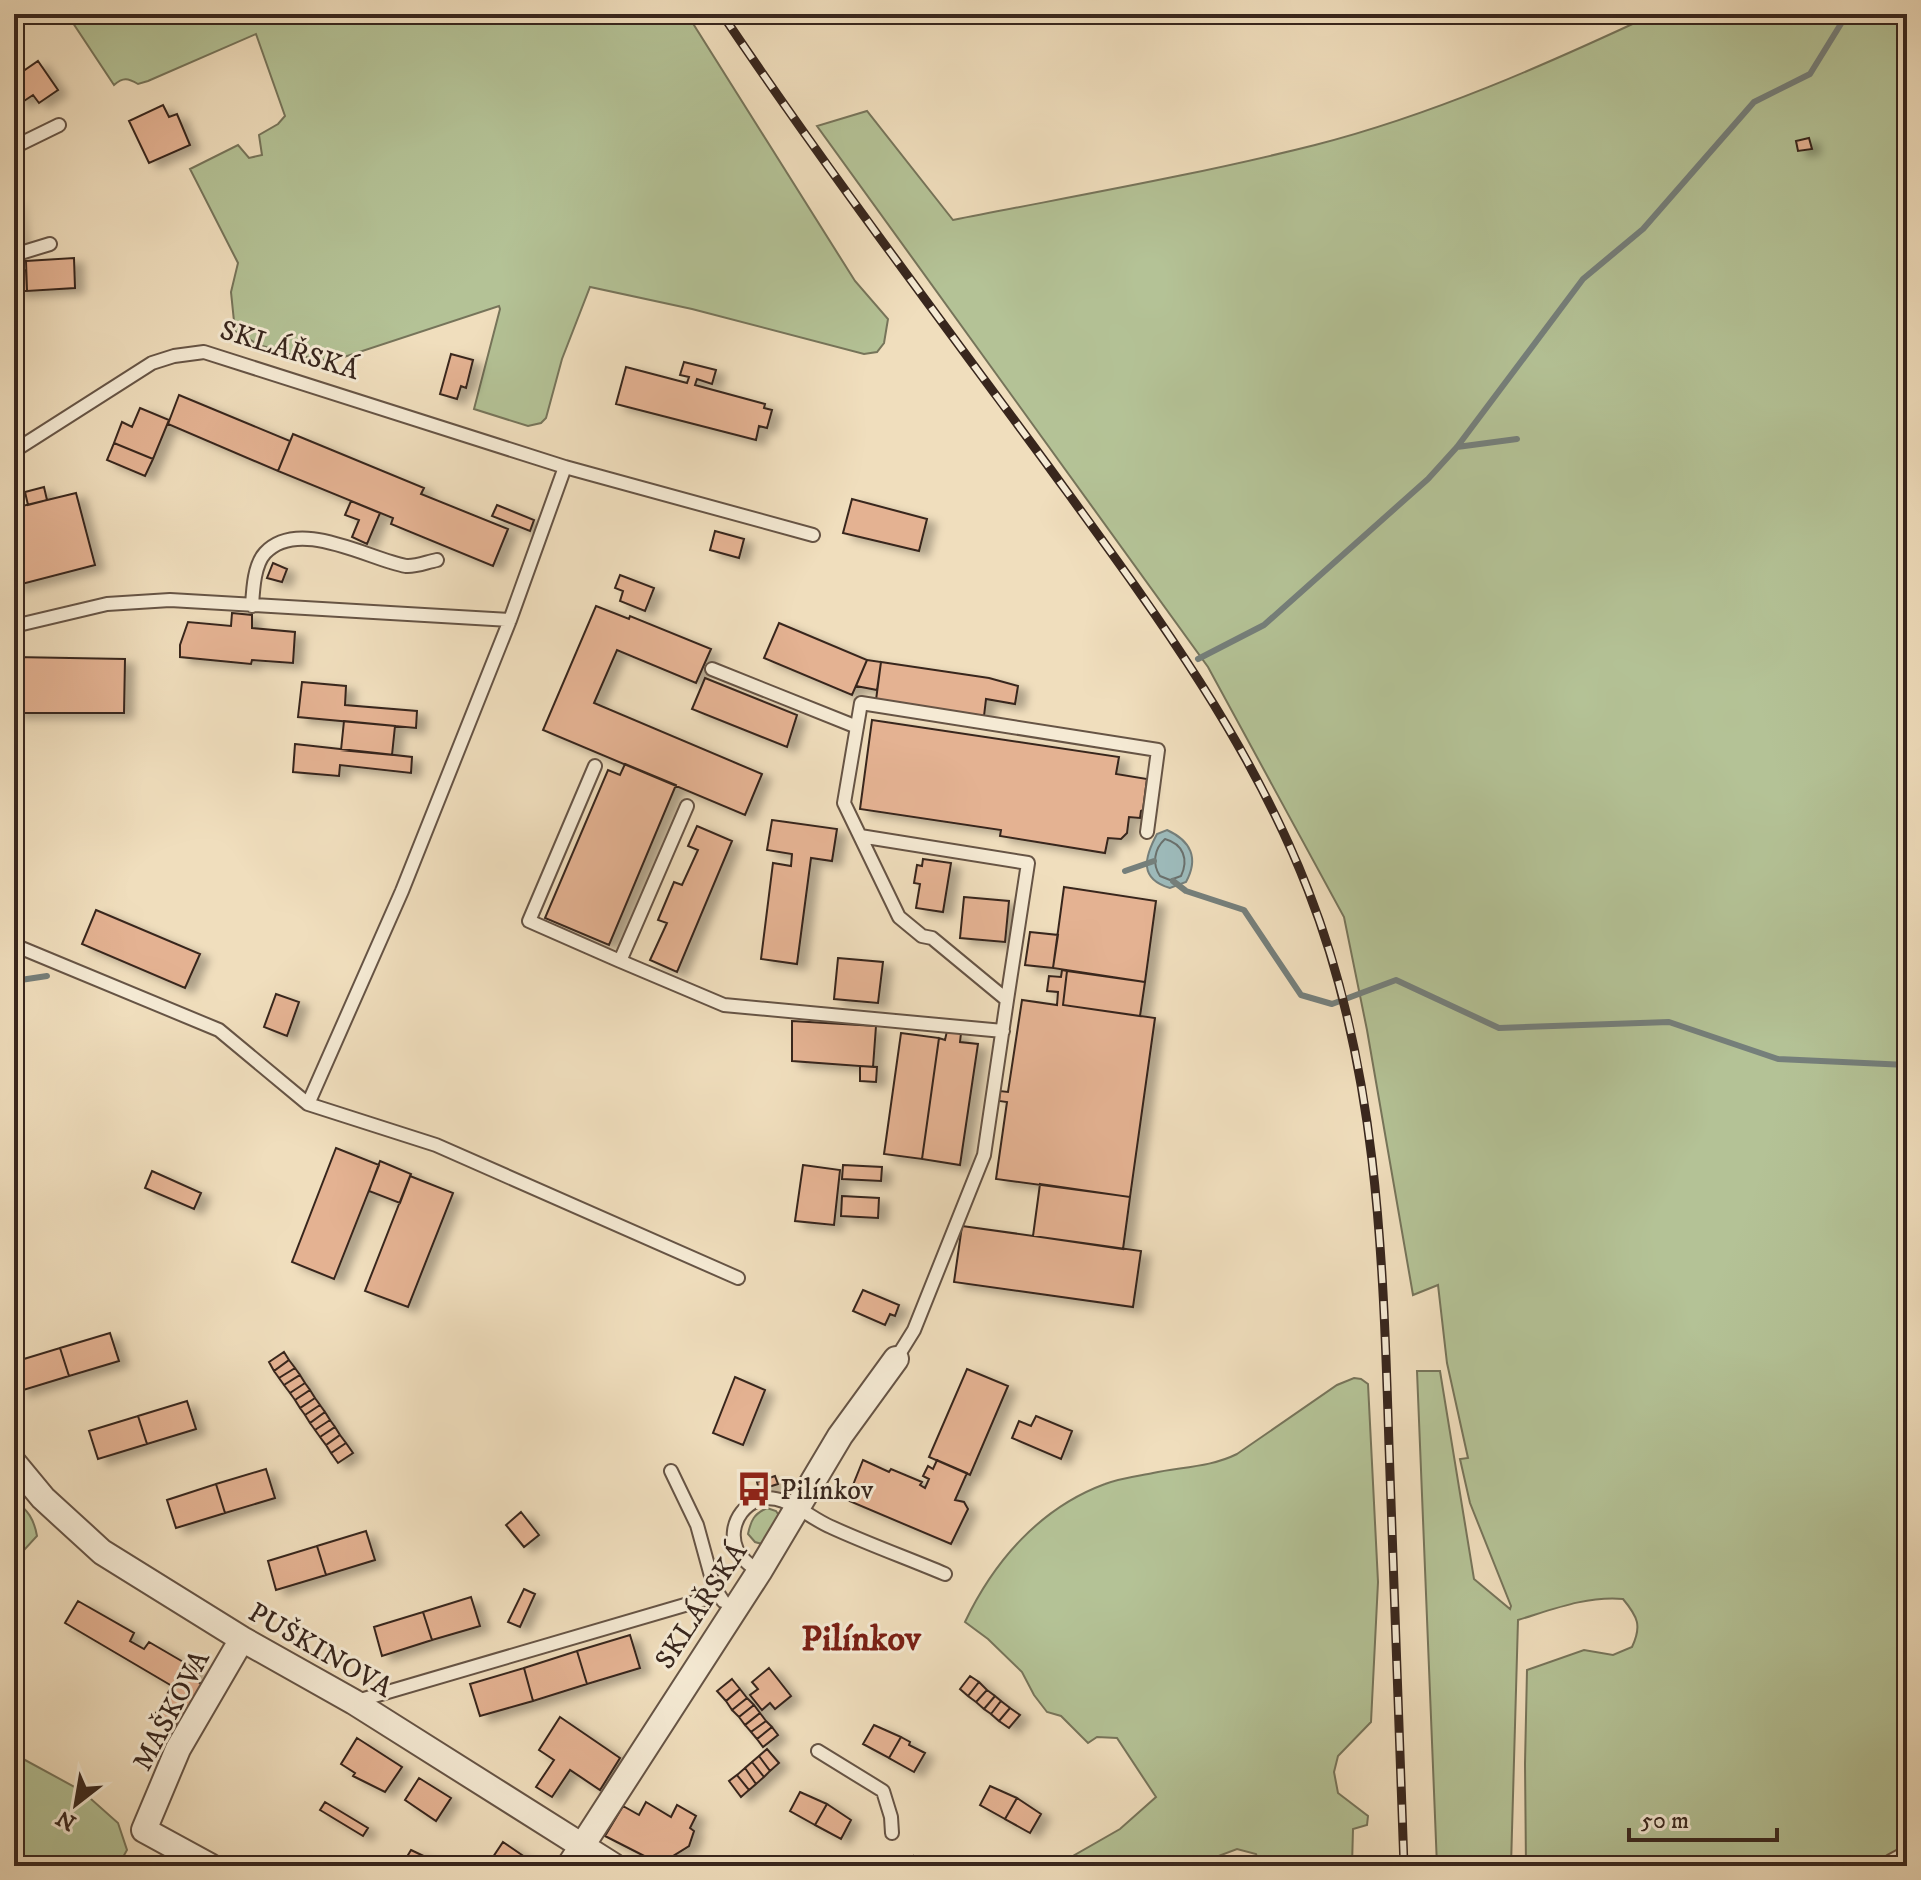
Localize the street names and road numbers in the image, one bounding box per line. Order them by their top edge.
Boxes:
street label: SKLÁŘSKÁ [216,312,365,389]
street label: SKLÁŘSKÁ [647,1535,756,1676]
street label: PUŠKINOVA [242,1594,400,1706]
street label: MAŠKOVA [124,1643,218,1777]

